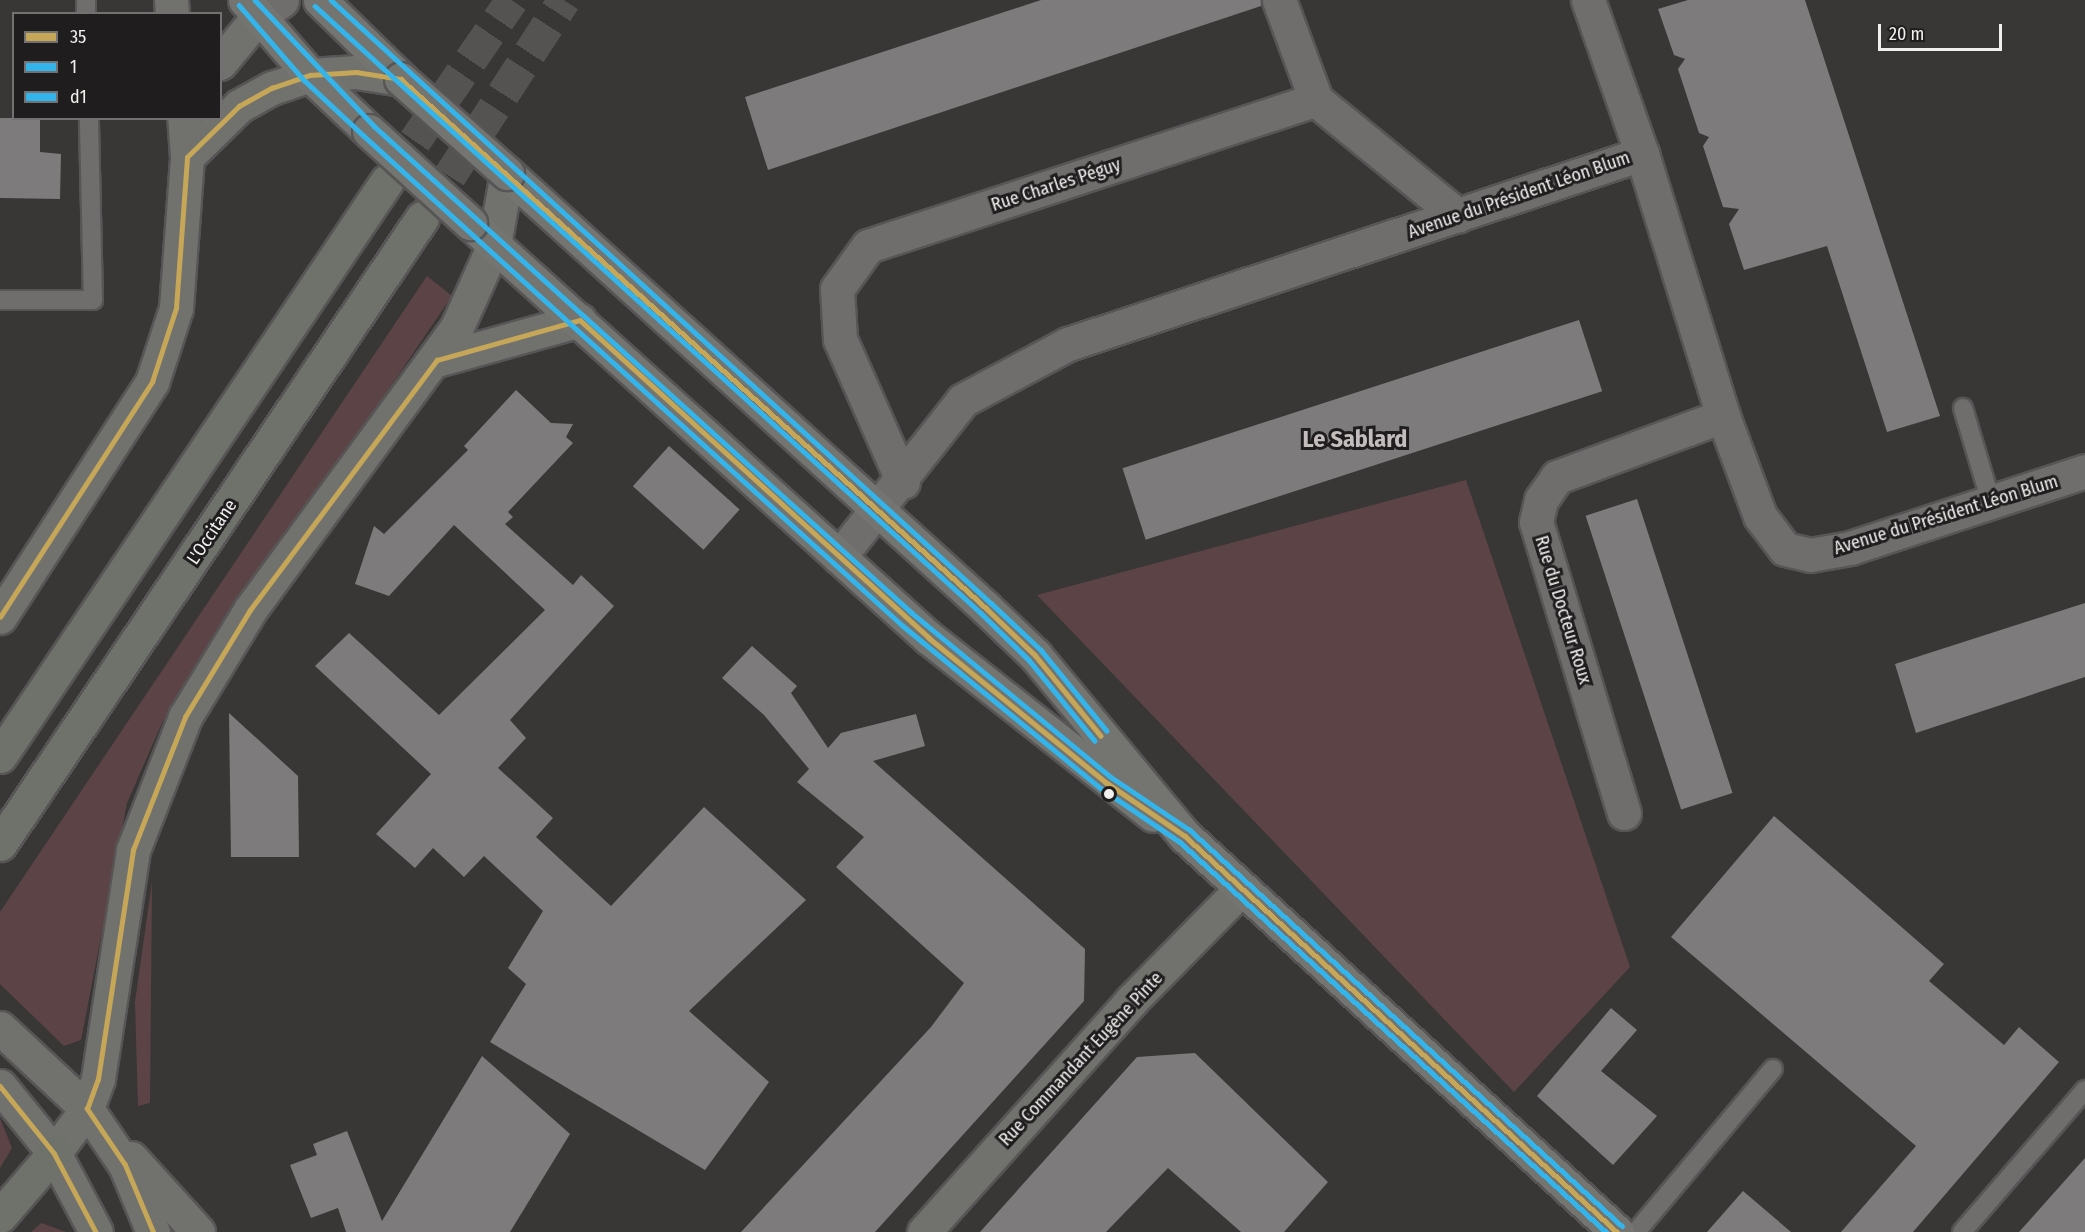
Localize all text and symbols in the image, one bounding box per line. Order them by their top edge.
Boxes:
legend [12,12,222,120]
scale bar [1881,12,2006,50]
text: 20 m [1889,23,1924,45]
text: 35 [70,26,86,48]
text: 1 [70,56,77,78]
text: d1 [70,86,87,108]
street label: Avenue du Président Léon Blum [1405,147,1633,243]
street label: Rue Charles Péguy [989,154,1123,216]
district label: Le Sablard [1303,426,1407,454]
street label: Avenue du Président Léon Blum [1831,471,2061,559]
street label: L'Occitane [182,495,242,569]
street label: Rue du Docteur Roux [1530,533,1596,687]
unlabelled marker [1103,788,1115,800]
street label: Rue Commandant Eugène Pinte [995,968,1167,1150]

